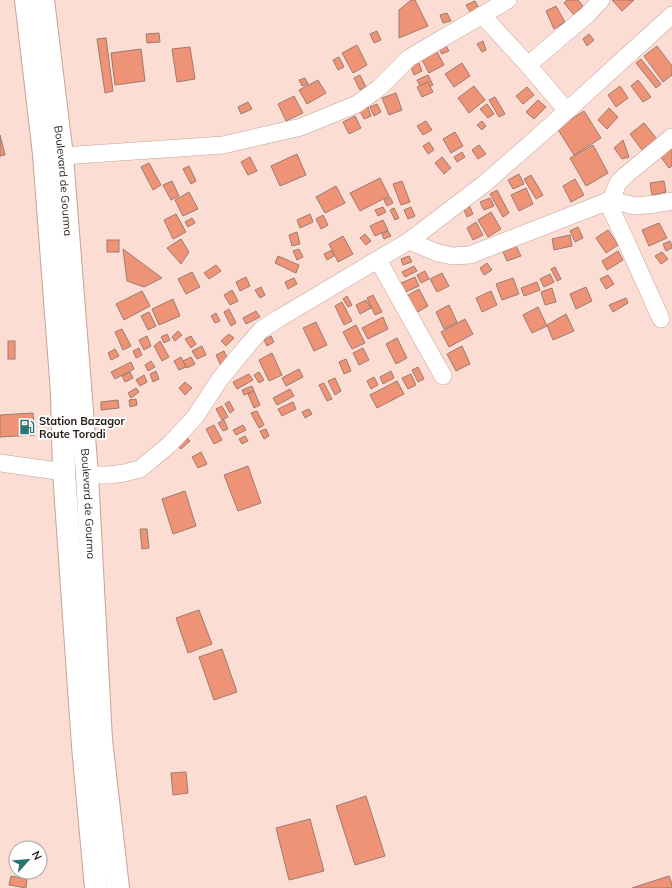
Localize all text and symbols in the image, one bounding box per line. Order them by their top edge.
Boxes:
street label: Boulevard de Gourma [51,125,75,237]
place label: Station Bazagor Route Torodi [39,414,126,441]
fuel station icon: Station Bazagor Route Torodi [18,418,36,436]
street label: Boulevard de Gourma [78,448,98,560]
north arrow [8,840,48,880]
text: N [29,849,45,862]

